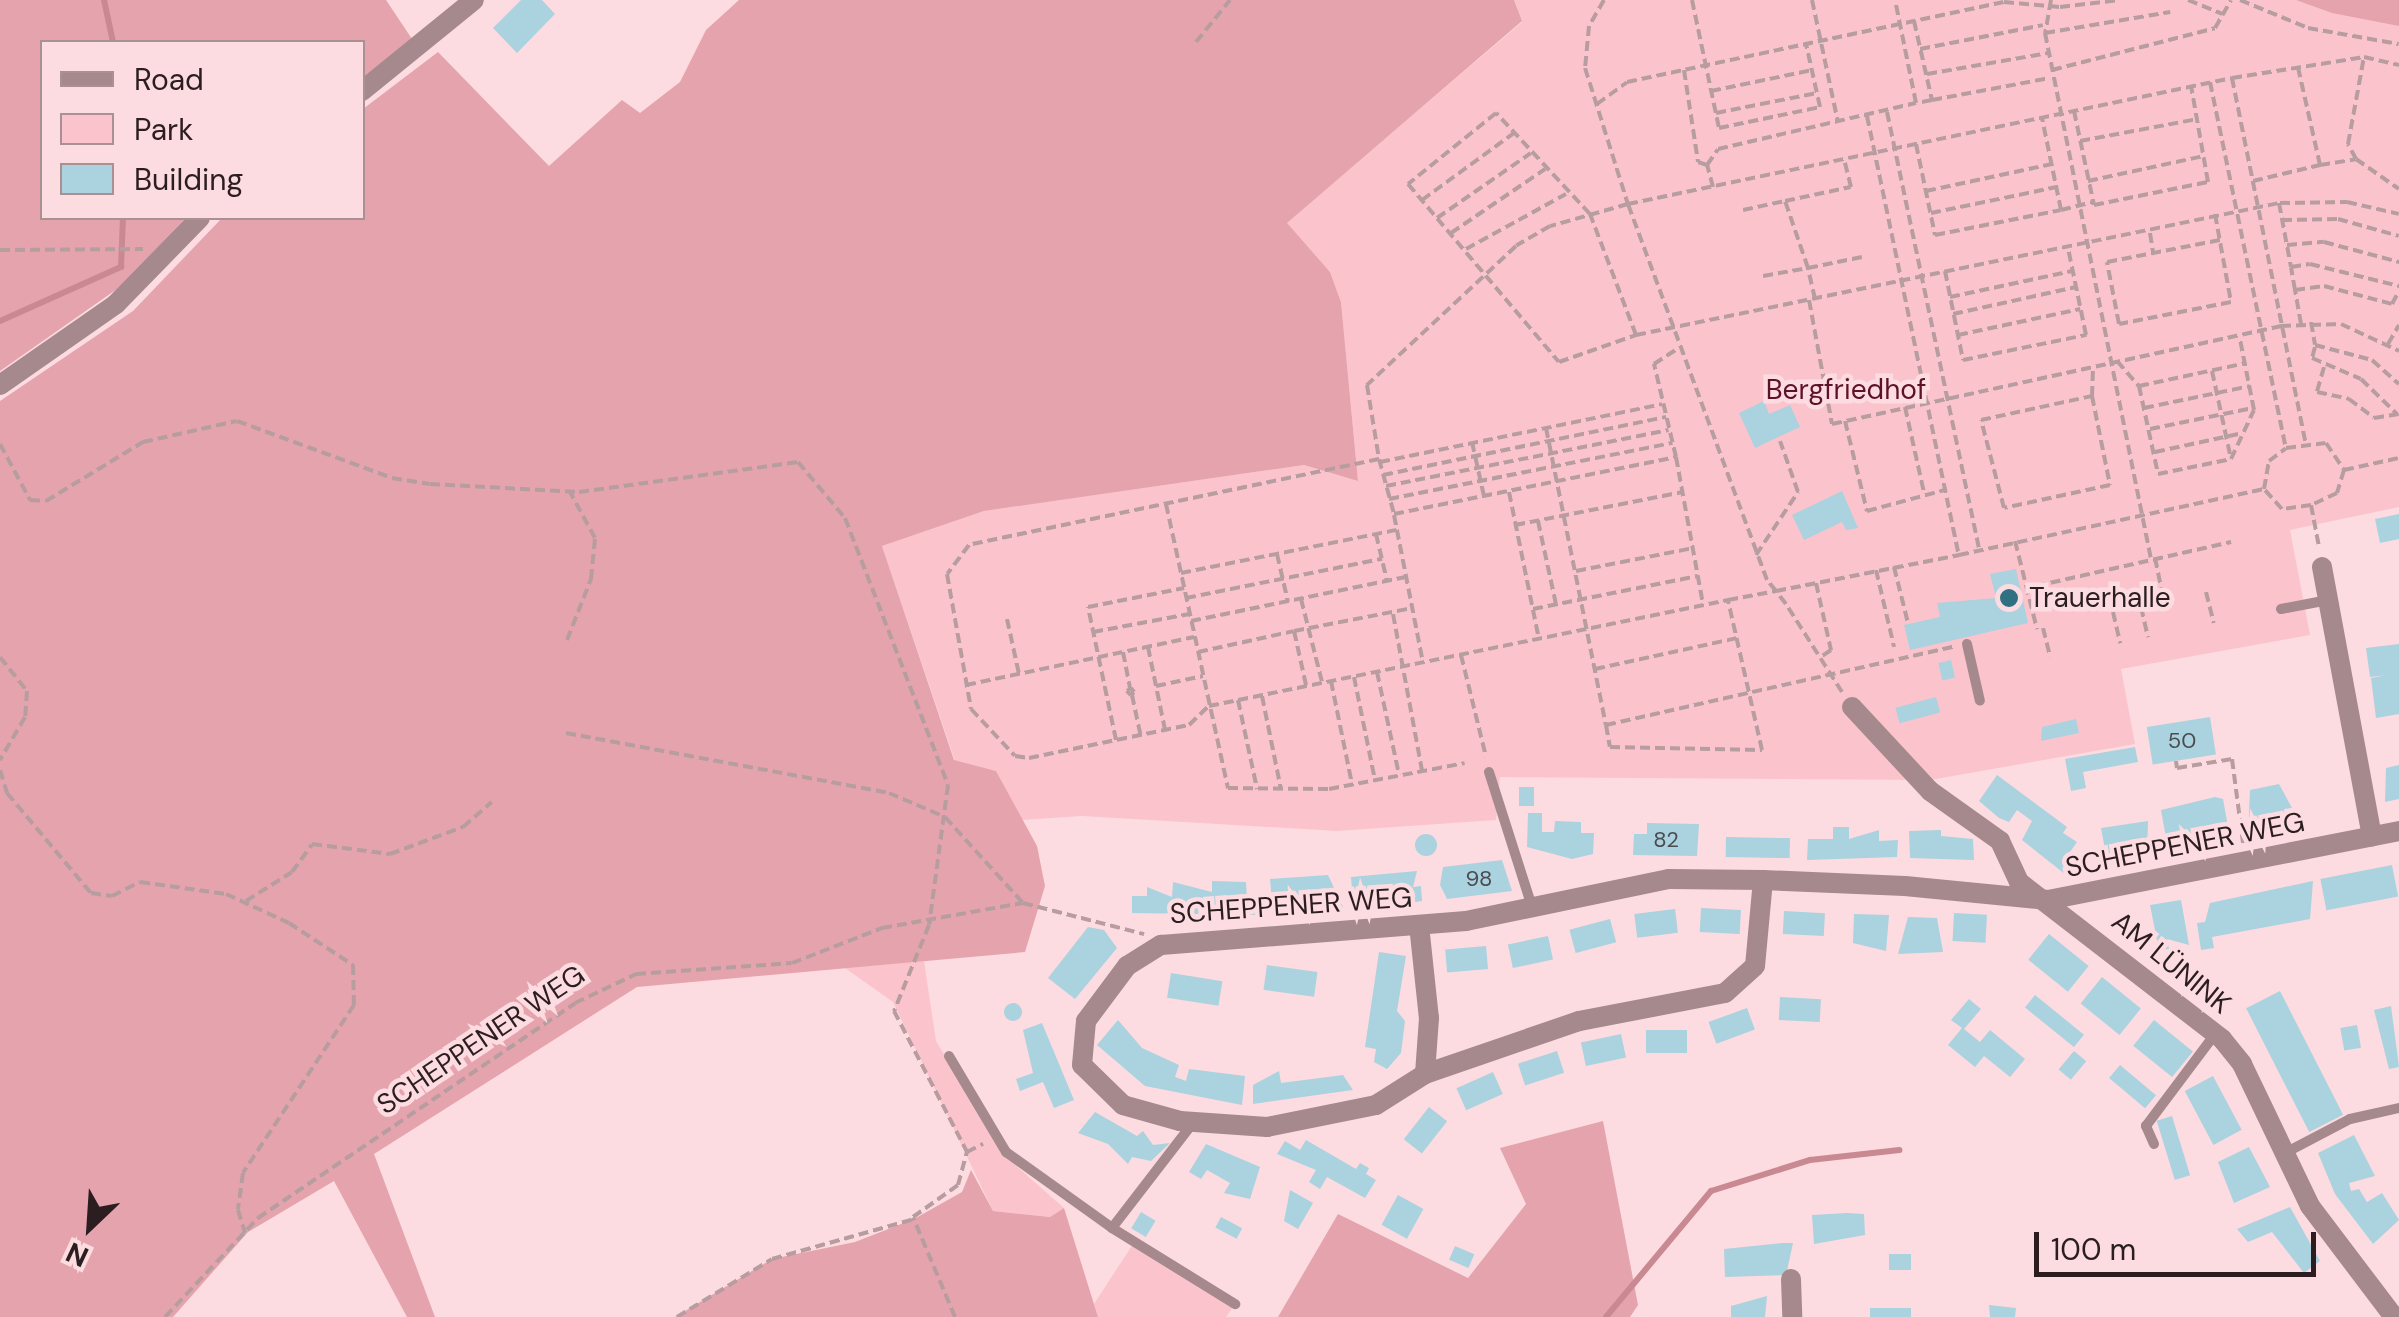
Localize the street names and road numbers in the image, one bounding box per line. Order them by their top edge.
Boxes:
street label: SCHEPPENER WEG [2063,805,2307,885]
street label: SCHEPPENER WEG [1169,881,1413,931]
street label: AM LÜNINK [2105,905,2237,1021]
street label: SCHEPPENER WEG [371,958,591,1122]

